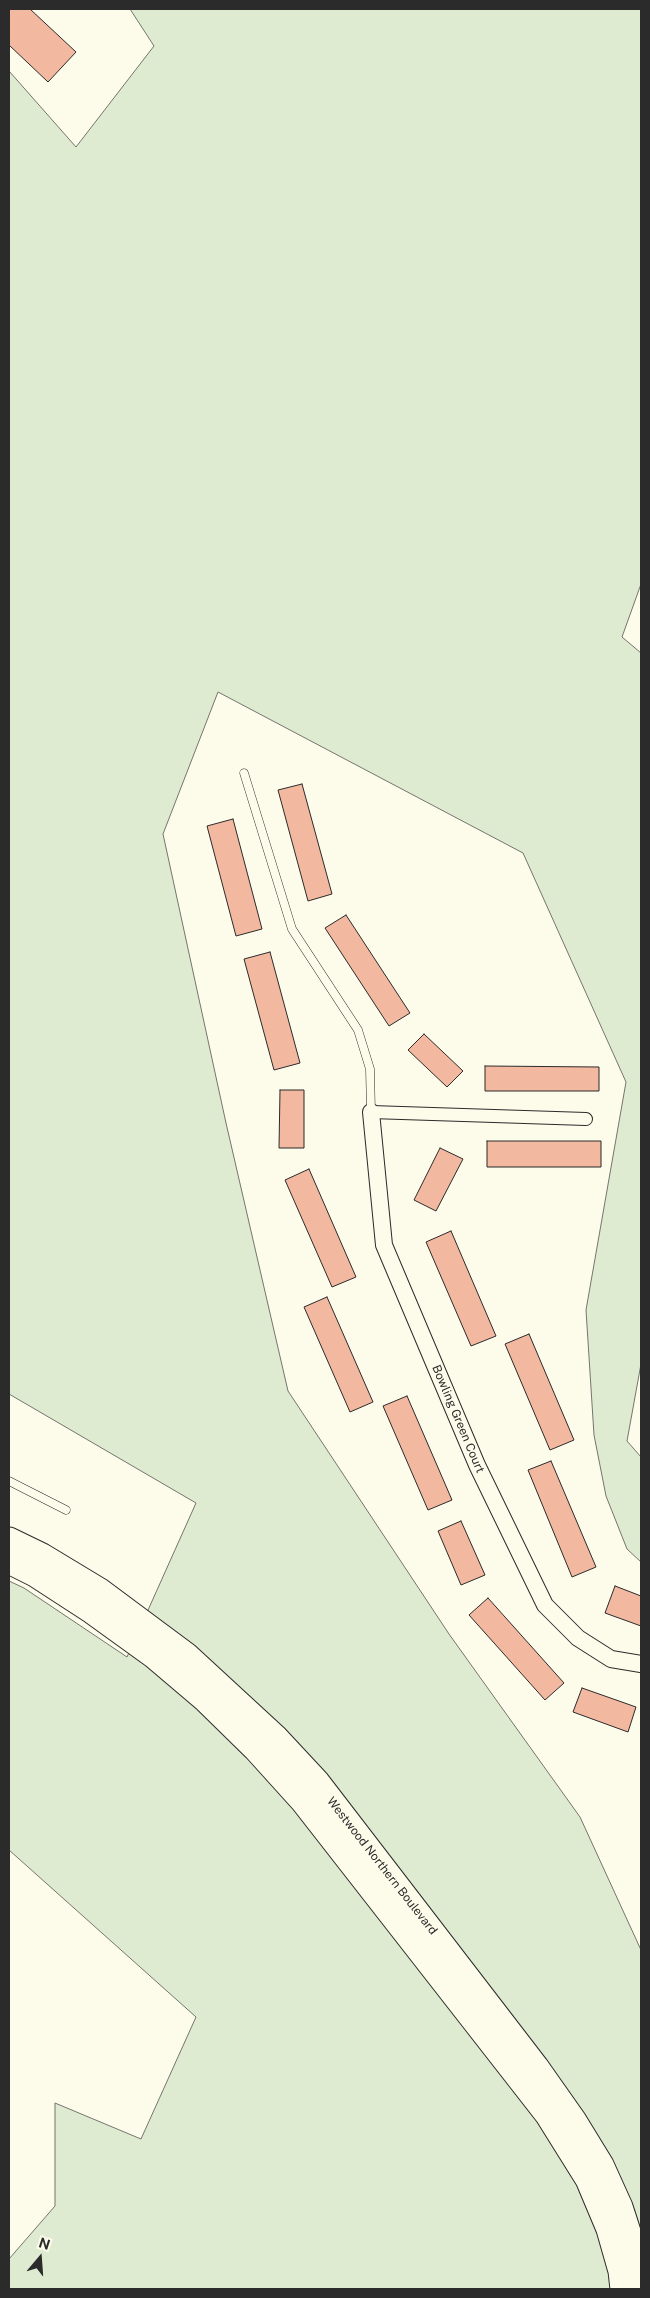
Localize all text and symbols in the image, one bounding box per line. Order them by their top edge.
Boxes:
street label: Bowling Green Court [429,1363,487,1475]
street label: Westwood Northern Boulevard [324,1794,440,1938]
north arrow [15,2233,65,2283]
text: N [37,2234,52,2253]

